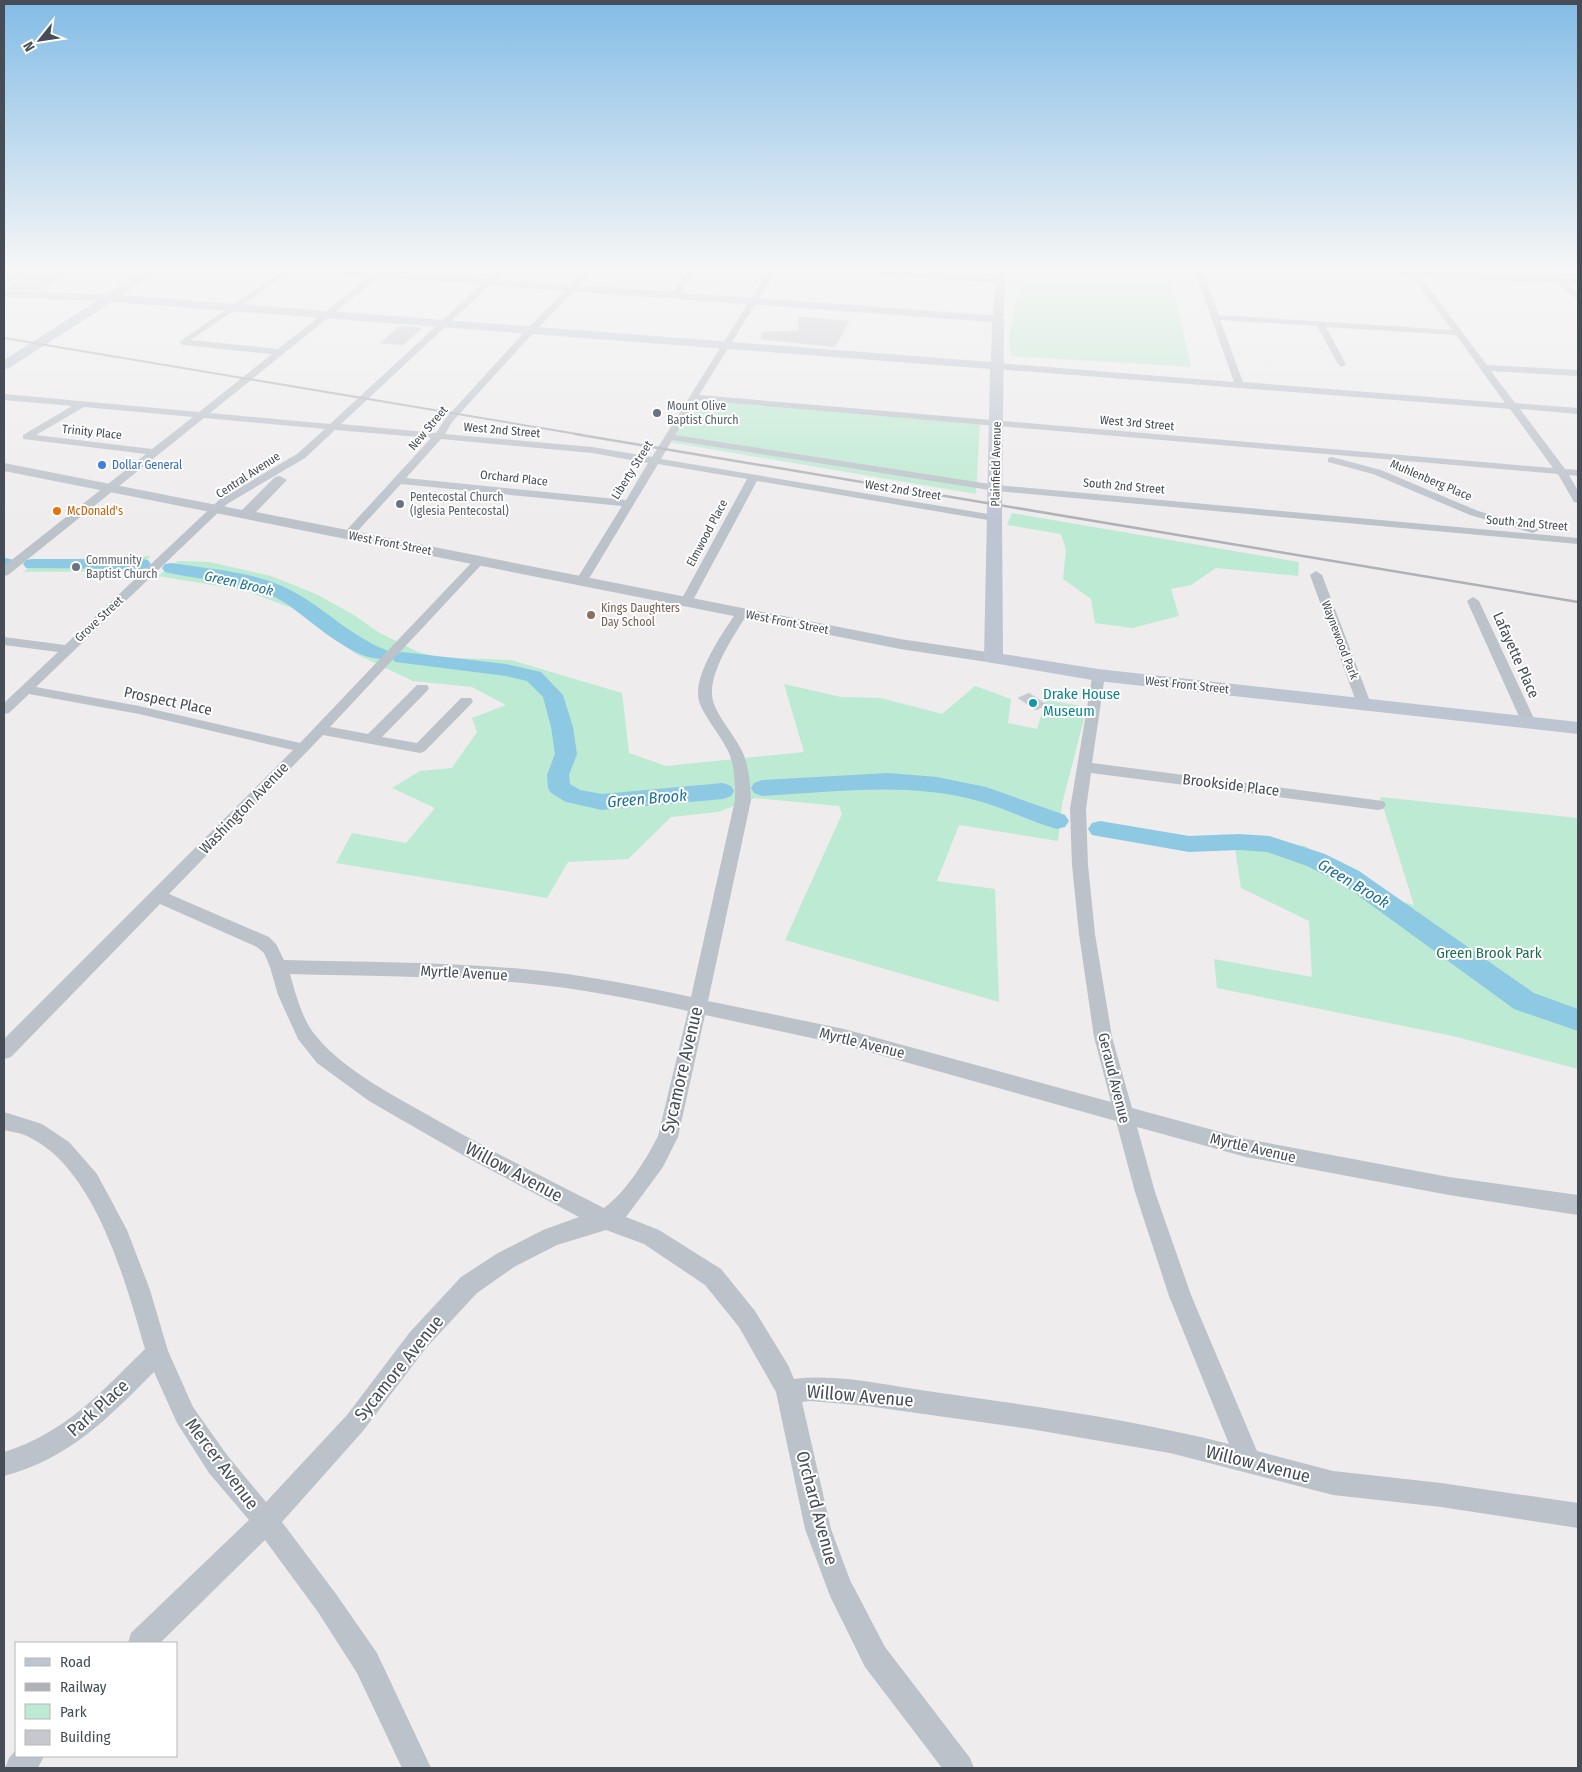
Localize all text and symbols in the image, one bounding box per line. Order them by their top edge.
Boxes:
north arrow [15,15,65,65]
text: N [20,38,39,54]
place label: Mount Olive Baptist Church [667,399,739,427]
street label: New Street [405,403,451,453]
marker: Mount Olive Baptist Church [651,407,663,419]
street label: West 3rd Street [1099,413,1175,433]
street label: West 2nd Street [463,420,541,440]
street label: Plainfield Avenue [988,421,1004,507]
street label: Trinity Place [62,422,123,442]
street label: Liberty Street [608,438,656,502]
street label: Central Avenue [213,449,283,501]
street label: Muhlenberg Place [1388,457,1474,504]
place label: Dollar General [112,458,182,472]
marker: Dollar General [96,459,108,471]
street label: Orchard Place [480,467,549,489]
street label: South 2nd Street [1083,475,1166,497]
street label: West 2nd Street [864,477,942,503]
place label: Pentecostal Church (Iglesia Pentecostal) [410,490,509,518]
street label: Elmwood Place [684,497,731,569]
marker: Pentecostal Church (Iglesia Pentecostal) [394,498,406,510]
place label: McDonald's [67,504,123,518]
marker: McDonald's [51,505,63,517]
street label: South 2nd Street [1486,512,1569,534]
street label: West Front Street [347,528,433,558]
place label: Community Baptist Church [86,553,158,581]
marker: Community Baptist Church [70,561,82,573]
water label: Green Brook [203,567,275,600]
street label: Grove Street [72,593,126,645]
street label: Waynewood Park [1319,599,1362,682]
place label: Kings Daughters Day School [601,601,680,629]
street label: West Front Street [744,607,830,637]
marker: Kings Daughters Day School [585,609,597,621]
street label: Lafayette Place [1489,609,1543,701]
street label: West Front Street [1144,674,1230,696]
street label: Prospect Place [122,683,214,719]
place label: Drake House Museum [1043,685,1120,720]
marker: Drake House Museum [1027,697,1039,709]
street label: Washington Avenue [196,759,292,857]
street label: Brookside Place [1182,770,1280,800]
water label: Green Brook [606,786,688,811]
water label: Green Brook [1315,855,1393,912]
park label: Green Brook Park [1436,944,1542,962]
street label: Myrtle Avenue [420,962,508,984]
street label: Sycamore Avenue [657,1004,707,1135]
street label: Myrtle Avenue [817,1024,907,1062]
street label: Geraud Avenue [1094,1031,1134,1125]
street label: Myrtle Avenue [1208,1129,1298,1167]
street label: Willow Avenue [462,1137,566,1207]
street label: Sycamore Avenue [350,1311,448,1425]
street label: Park Place [63,1375,133,1441]
street label: Willow Avenue [806,1380,914,1412]
street label: Mercer Avenue [181,1414,263,1514]
street label: Willow Avenue [1203,1440,1313,1488]
street label: Orchard Avenue [791,1449,843,1567]
legend [15,1642,178,1757]
text: Road [60,1653,91,1671]
text: Railway [60,1678,107,1696]
text: Park [60,1703,87,1721]
text: Building [60,1728,111,1746]

